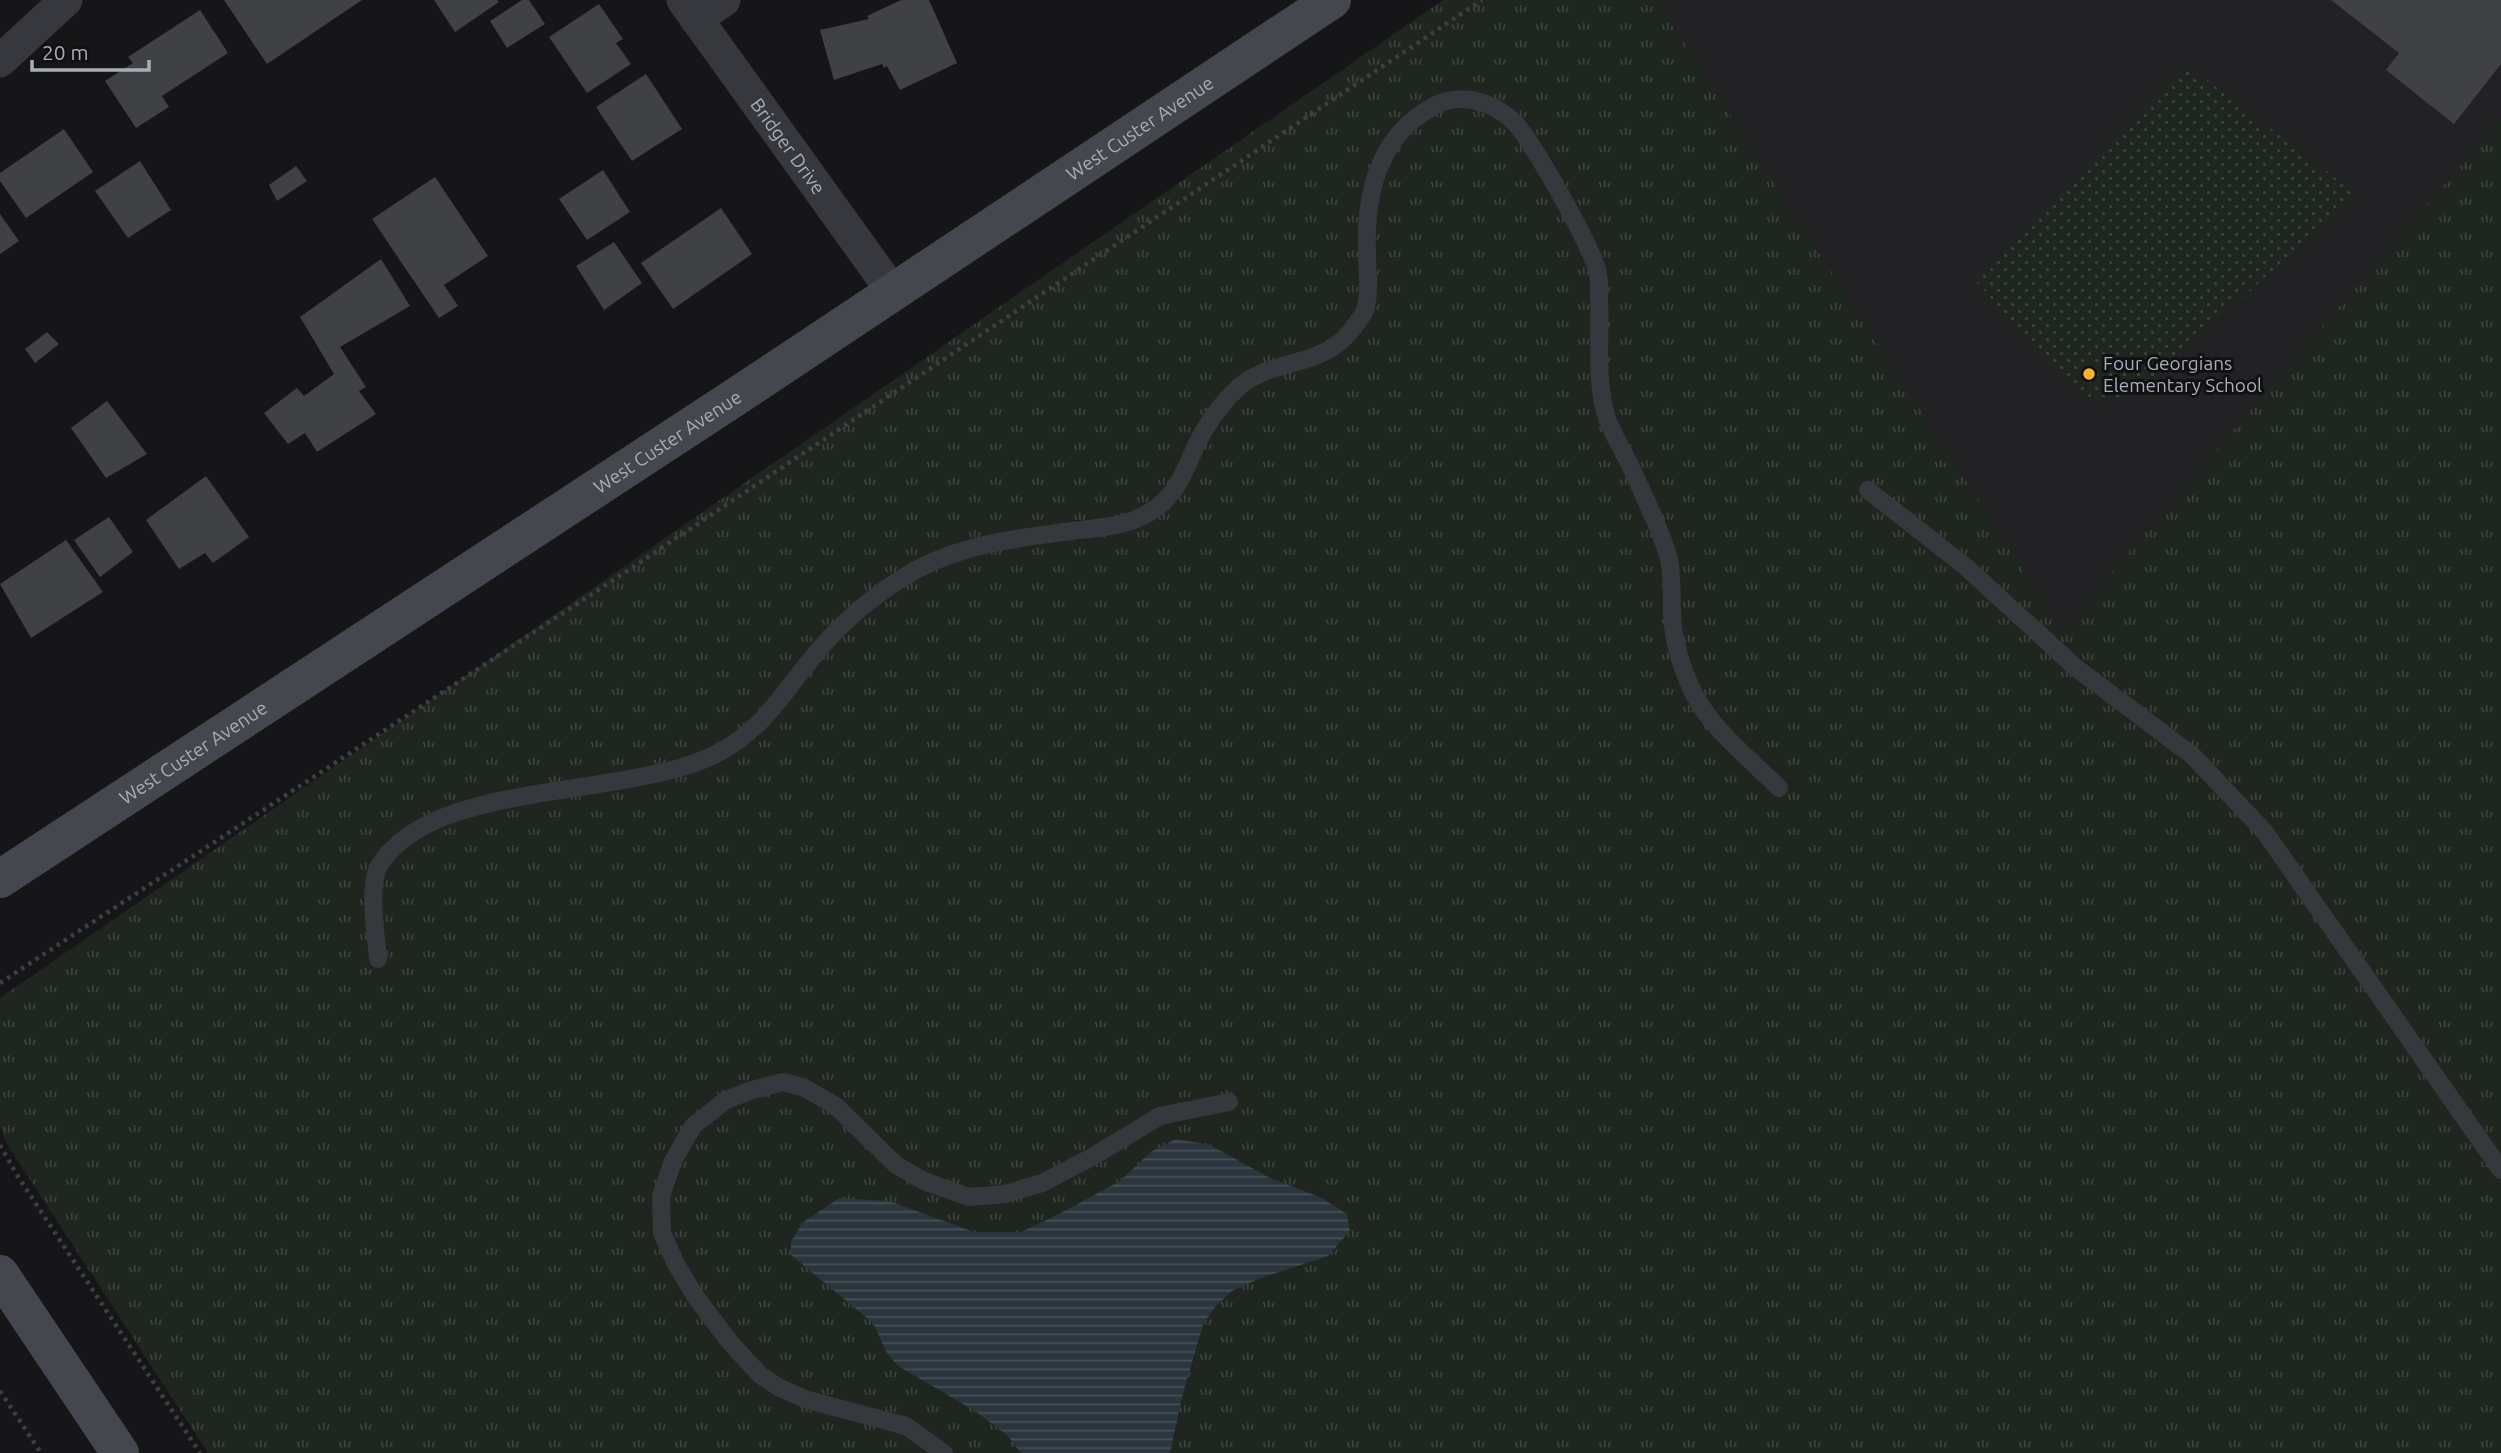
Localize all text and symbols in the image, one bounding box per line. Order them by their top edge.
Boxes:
scale bar [32,28,149,72]
text: 20 m [42,40,89,64]
street label: West Custer Avenue [1062,71,1217,185]
street label: Bridger Drive [746,94,830,198]
place label: Four Georgians Elementary School [2103,352,2262,396]
marker: Four Georgians Elementary School [2081,366,2097,382]
street label: West Custer Avenue [589,385,745,498]
street label: West Custer Avenue [115,696,271,809]

